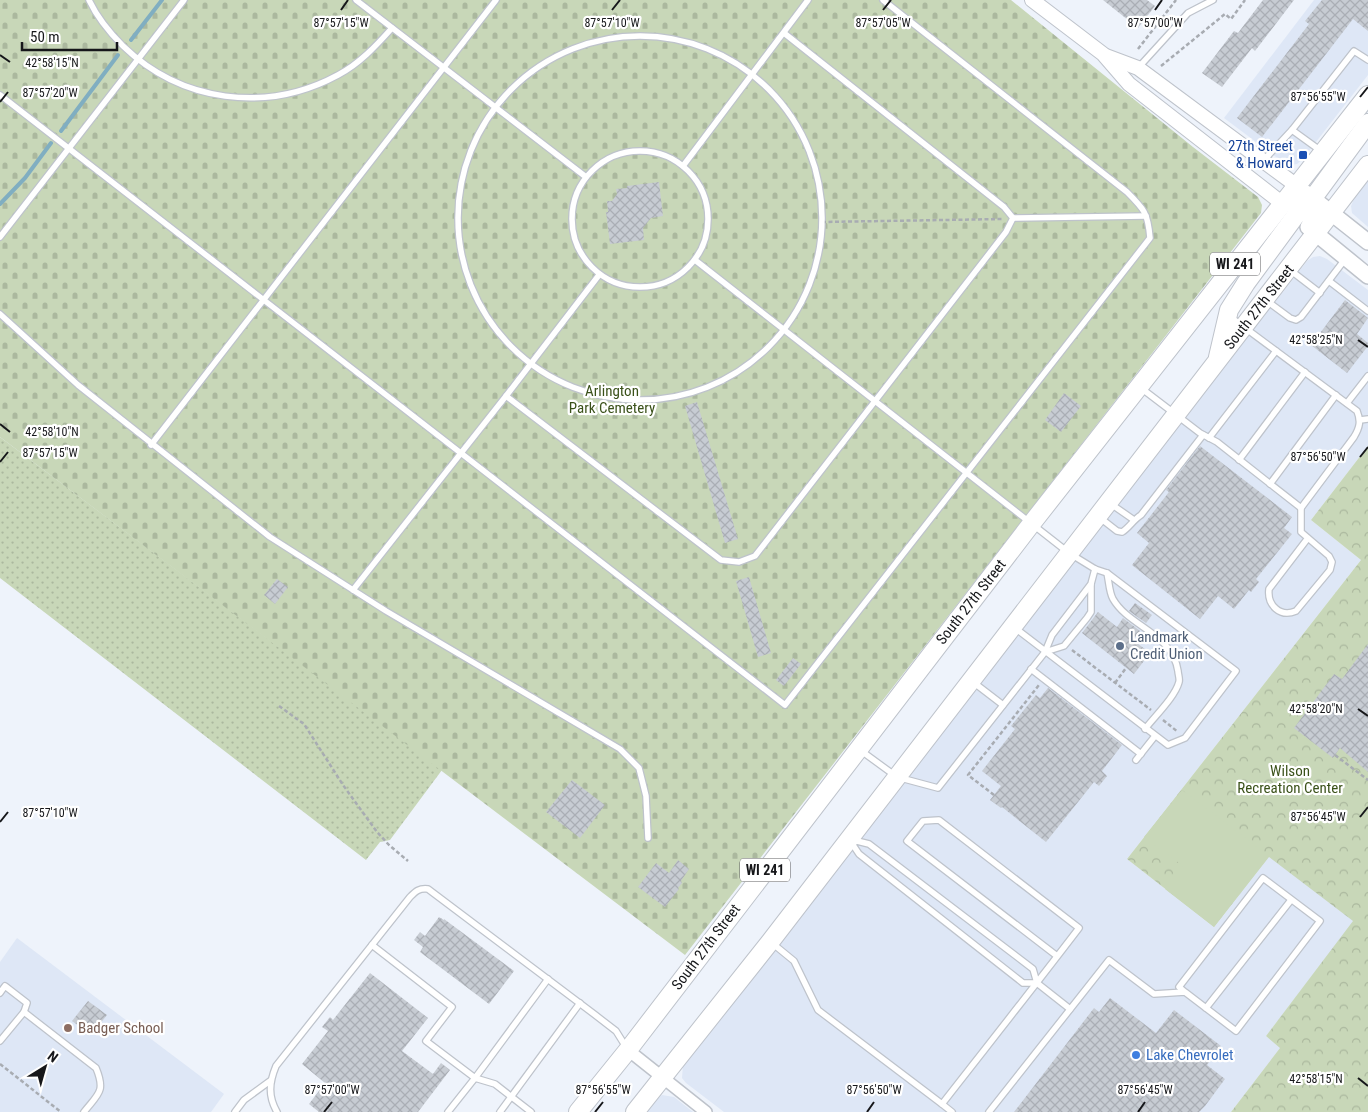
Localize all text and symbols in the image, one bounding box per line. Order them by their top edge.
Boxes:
text: 87°57'15"W [313,16,369,30]
text: 87°57'10"W [584,16,640,30]
text: 87°57'05"W [855,16,911,30]
text: 87°57'00"W [1127,16,1183,30]
scale bar [22,20,118,52]
text: 50 m [30,28,60,46]
text: 42°58'15"N [25,56,79,70]
text: 87°57'20"W [22,86,78,100]
text: 87°56'55"W [1290,90,1346,104]
place label: 27th Street & Howard [1228,137,1293,172]
marker: 27th Street & Howard [1297,149,1309,161]
road number: WI 241 [1210,252,1260,276]
street label: South 27th Street [1220,261,1298,353]
text: 42°58'25"N [1289,333,1343,347]
park label: Arlington Park Cemetery [569,382,655,417]
text: 42°58'10"N [25,425,79,439]
text: 87°57'15"W [22,446,78,460]
text: 87°56'50"W [1290,450,1346,464]
street label: South 27th Street [932,556,1010,648]
place label: Landmark Credit Union [1130,628,1203,663]
marker: Landmark Credit Union [1114,640,1126,652]
text: 42°58'20"N [1289,702,1343,716]
park label: Wilson Recreation Center [1237,762,1343,797]
text: 87°57'10"W [22,806,78,820]
text: 87°56'45"W [1290,810,1346,824]
road number: WI 241 [740,858,790,882]
street label: South 27th Street [668,901,744,993]
place label: Badger School [78,1019,164,1037]
marker: Badger School [62,1022,74,1034]
north arrow [20,1042,70,1092]
place label: Lake Chevrolet [1146,1046,1233,1064]
text: N [45,1048,61,1066]
marker: Lake Chevrolet [1130,1049,1142,1061]
text: 42°58'15"N [1289,1072,1343,1086]
text: 87°57'00"W [304,1083,360,1097]
text: 87°56'55"W [575,1083,631,1097]
text: 87°56'50"W [846,1083,902,1097]
text: 87°56'45"W [1117,1083,1173,1097]

